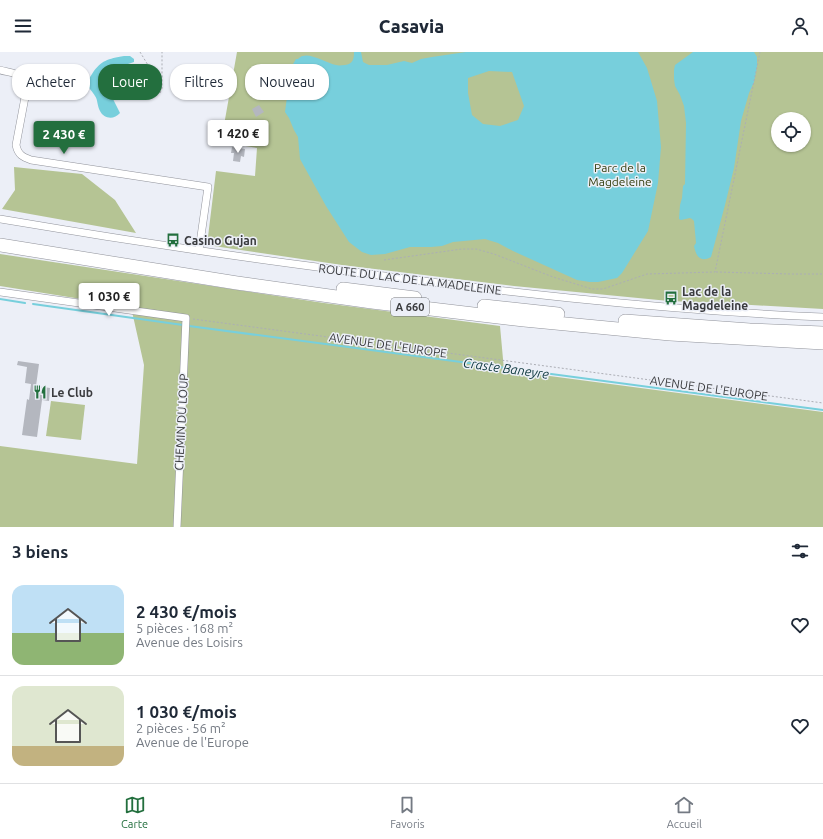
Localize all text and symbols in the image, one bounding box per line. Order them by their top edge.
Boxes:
icon: menu [12,15,34,37]
icon: person [789,15,811,37]
text: Casavia [379,16,444,36]
chip: Acheter [12,64,90,100]
chip: Louer [98,64,162,100]
chip: Filtres [170,64,237,100]
chip: Nouveau [245,64,329,100]
map controls [771,112,811,152]
button: locate [771,112,811,152]
pin: 1 420 € [201,120,275,154]
pin: 2 430 € [27,121,101,155]
text: 1 420 € [217,126,259,140]
text: 2 430 € [43,127,85,141]
park label: Parc de la Magdeleine [588,161,652,188]
bus stop icon: Casino Gujan [165,232,181,248]
place label: Casino Gujan [184,234,257,247]
street label: ROUTE DU LAC DE LA MADELEINE [318,261,503,297]
pin: 1 030 € [72,283,146,317]
place label: Lac de la Magdeleine [682,285,748,312]
text: 1 030 € [88,289,130,303]
bus stop icon: Lac de la Magdeleine [663,290,679,306]
road number: A 660 [391,298,429,316]
street label: AVENUE DE L'EUROPE [328,330,448,360]
water label: Craste Baneyre [462,355,550,381]
street label: CHEMIN DU LOUP [172,373,190,471]
street label: AVENUE DE L'EUROPE [649,373,769,403]
restaurant icon: Le Club [32,384,48,400]
place label: Le Club [51,386,93,399]
icon: filters [789,540,811,562]
text: 3 biens [12,542,68,561]
icon: home [44,601,92,649]
text: 2 430 €/mois [136,602,237,621]
icon: heart [789,614,811,636]
text: 5 pièces · 168 m² [136,621,233,635]
text: Avenue des Loisirs [136,635,243,649]
icon: home [44,702,92,750]
text: 1 030 €/mois [136,702,237,721]
icon: heart [789,715,811,737]
text: 2 pièces · 56 m² [136,721,226,735]
text: Avenue de l'Europe [136,735,249,749]
tab: Carte [121,794,148,830]
tab: Favoris [390,794,425,830]
tab: Accueil [667,794,702,830]

